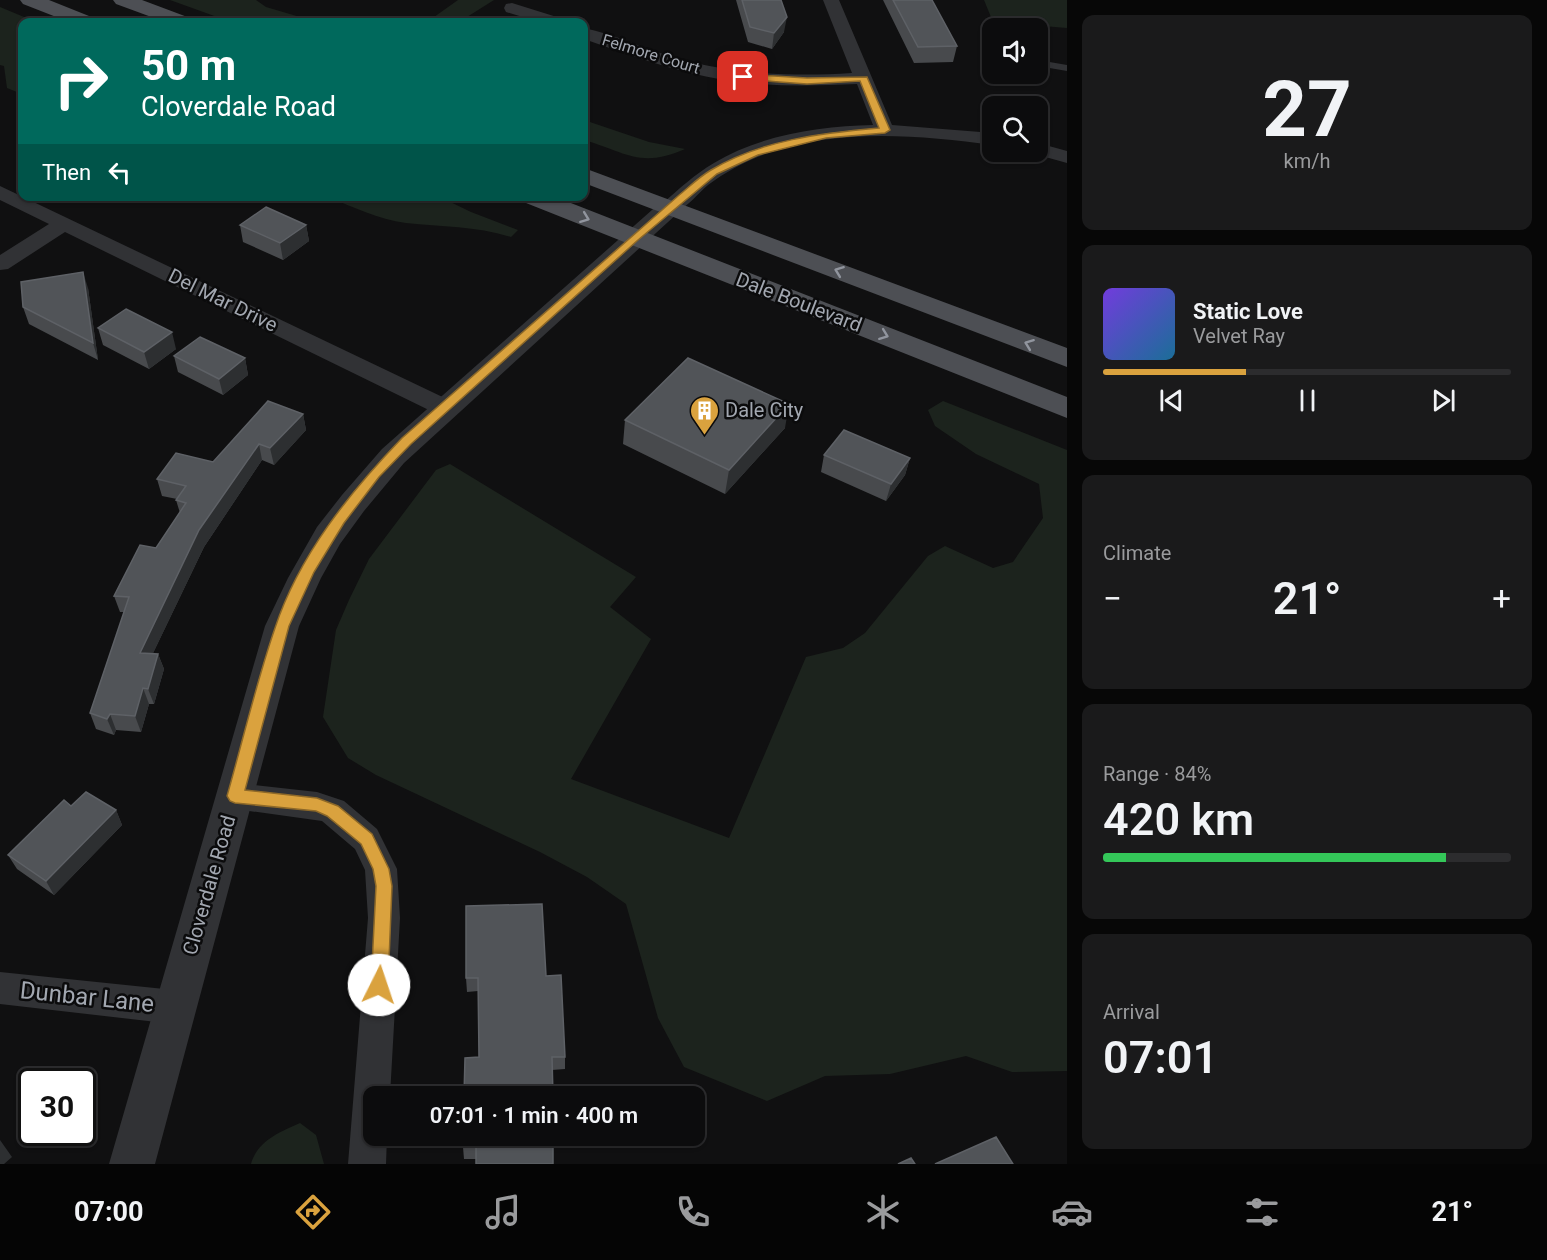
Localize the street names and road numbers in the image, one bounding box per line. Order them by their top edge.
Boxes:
street label: Felmore Court [600,30,702,78]
street label: Del Mar Drive [164,263,282,337]
street label: Dale Boulevard [733,267,865,337]
street label: Cloverdale Road [178,812,240,958]
street label: Dunbar Lane [18,976,156,1018]

